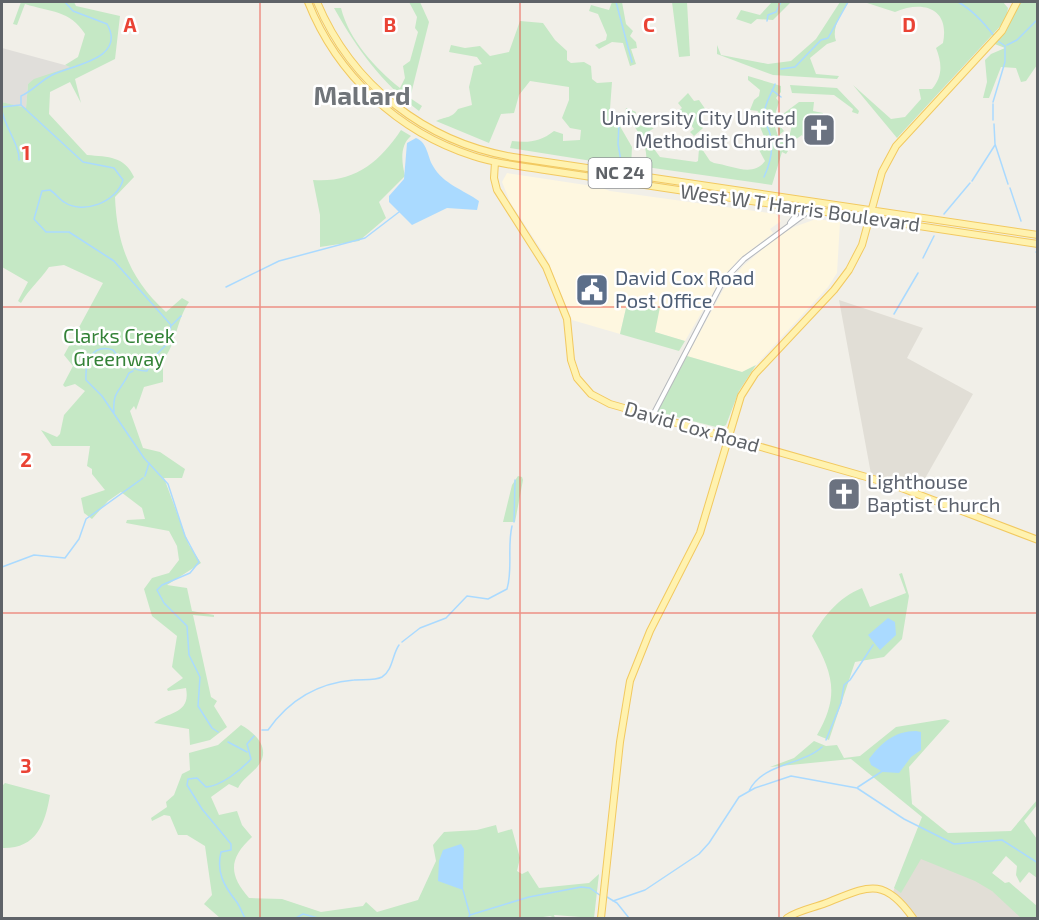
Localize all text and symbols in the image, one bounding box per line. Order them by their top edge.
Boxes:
text: A [123,12,137,36]
text: B [384,12,396,36]
text: C [643,12,655,36]
text: D [902,12,916,36]
district label: Mallard [314,79,410,110]
place label: University City United Methodist Church [601,105,796,152]
church icon: University City United Methodist Church [801,112,837,148]
text: 1 [22,140,30,164]
road number: NC 24 [588,158,652,188]
street label: West W T Harris Boulevard [679,178,922,236]
place label: David Cox Road Post Office [615,265,754,312]
public building icon: David Cox Road Post Office [574,272,610,308]
park label: Clarks Creek Greenway [63,323,175,370]
street label: David Cox Road [622,395,763,457]
text: 2 [20,447,32,471]
place label: Lighthouse Baptist Church [867,469,1000,516]
church icon: Lighthouse Baptist Church [826,476,862,512]
text: 3 [20,753,32,777]

